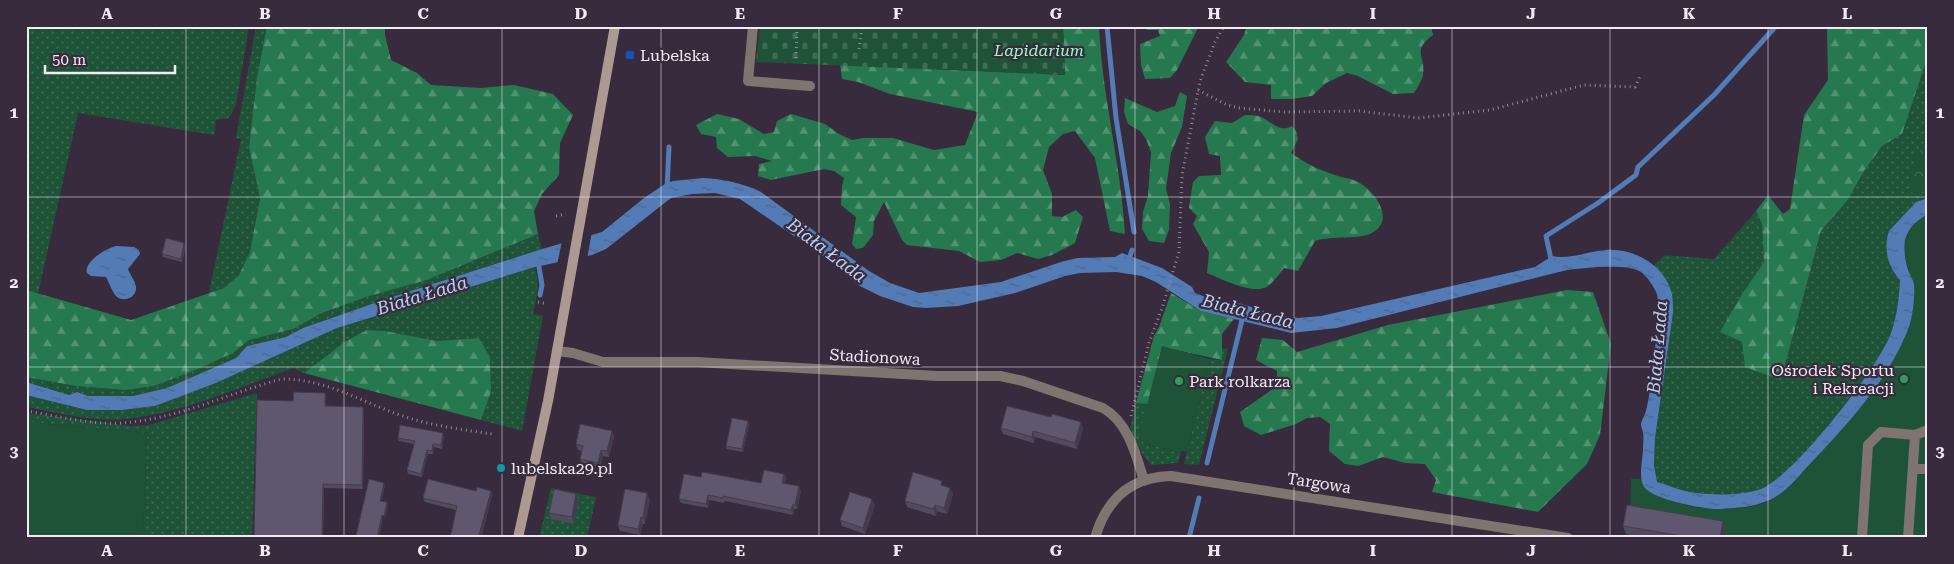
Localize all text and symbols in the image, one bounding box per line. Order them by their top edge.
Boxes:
text: A [101,4,113,23]
text: B [259,4,271,23]
text: C [417,4,429,23]
text: D [575,4,588,23]
text: E [735,4,745,23]
text: F [893,4,903,23]
text: G [1050,4,1063,23]
text: H [1207,4,1221,23]
text: I [1370,4,1376,23]
text: J [1526,4,1536,23]
text: K [1683,4,1696,23]
text: L [1842,4,1852,23]
park label: Lapidarium [993,41,1084,60]
scale bar [45,42,175,74]
place label: Lubelska [640,46,710,65]
marker: Lubelska [624,49,636,61]
text: 50 m [52,51,87,69]
text: 1 [10,103,19,122]
text: 1 [1936,103,1945,122]
water label: Biała Łada [782,213,871,287]
water label: Biała Łada [373,271,470,319]
text: 2 [10,273,19,292]
text: 2 [1936,273,1945,292]
water label: Biała Łada [1199,289,1296,333]
water label: Biała Łada [1642,299,1672,396]
street label: Stadionowa [829,345,921,369]
place label: Ośrodek Sportu i Rekreacji [1771,361,1894,398]
place label: Park rolkarza [1189,372,1291,391]
marker: Ośrodek Sportu i Rekreacji [1898,373,1910,385]
marker: Park rolkarza [1173,375,1185,387]
text: 3 [10,442,19,461]
text: 3 [1936,442,1945,461]
place label: lubelska29.pl [511,459,613,478]
marker: lubelska29.pl [495,462,507,474]
street label: Targowa [1286,469,1353,497]
text: A [101,541,113,560]
text: B [259,541,271,560]
text: C [417,541,429,560]
text: D [575,541,588,560]
text: E [735,541,745,560]
text: F [893,541,903,560]
text: G [1050,541,1063,560]
text: H [1207,541,1221,560]
text: I [1370,541,1376,560]
text: J [1526,541,1536,560]
text: K [1683,541,1696,560]
text: L [1842,541,1852,560]

